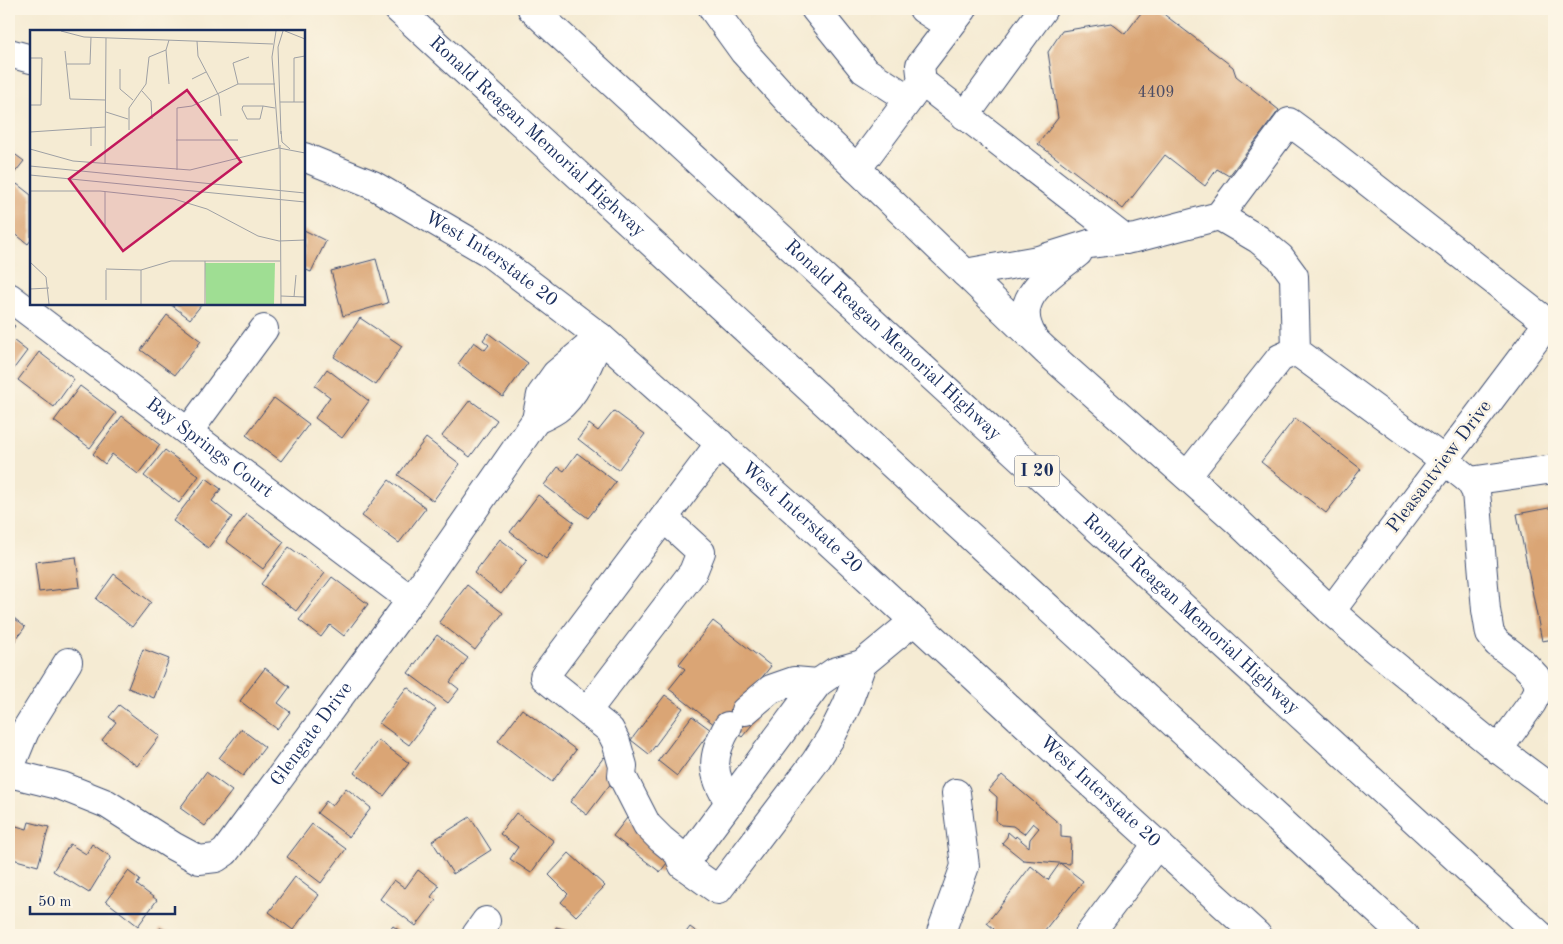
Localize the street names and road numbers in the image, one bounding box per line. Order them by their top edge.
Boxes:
street label: Ronald Reagan Memorial Highway [425,33,649,241]
street label: West Interstate 20 [422,208,561,310]
street label: Ronald Reagan Memorial Highway [781,237,1005,444]
street label: Bay Springs Court [143,394,276,502]
street label: Pleasantview Drive [1384,397,1496,537]
road number: I 20 [1014,456,1060,486]
street label: West Interstate 20 [738,458,866,577]
street label: Ronald Reagan Memorial Highway [1079,511,1303,718]
street label: Glengate Drive [267,679,356,790]
street label: West Interstate 20 [1036,732,1164,851]

